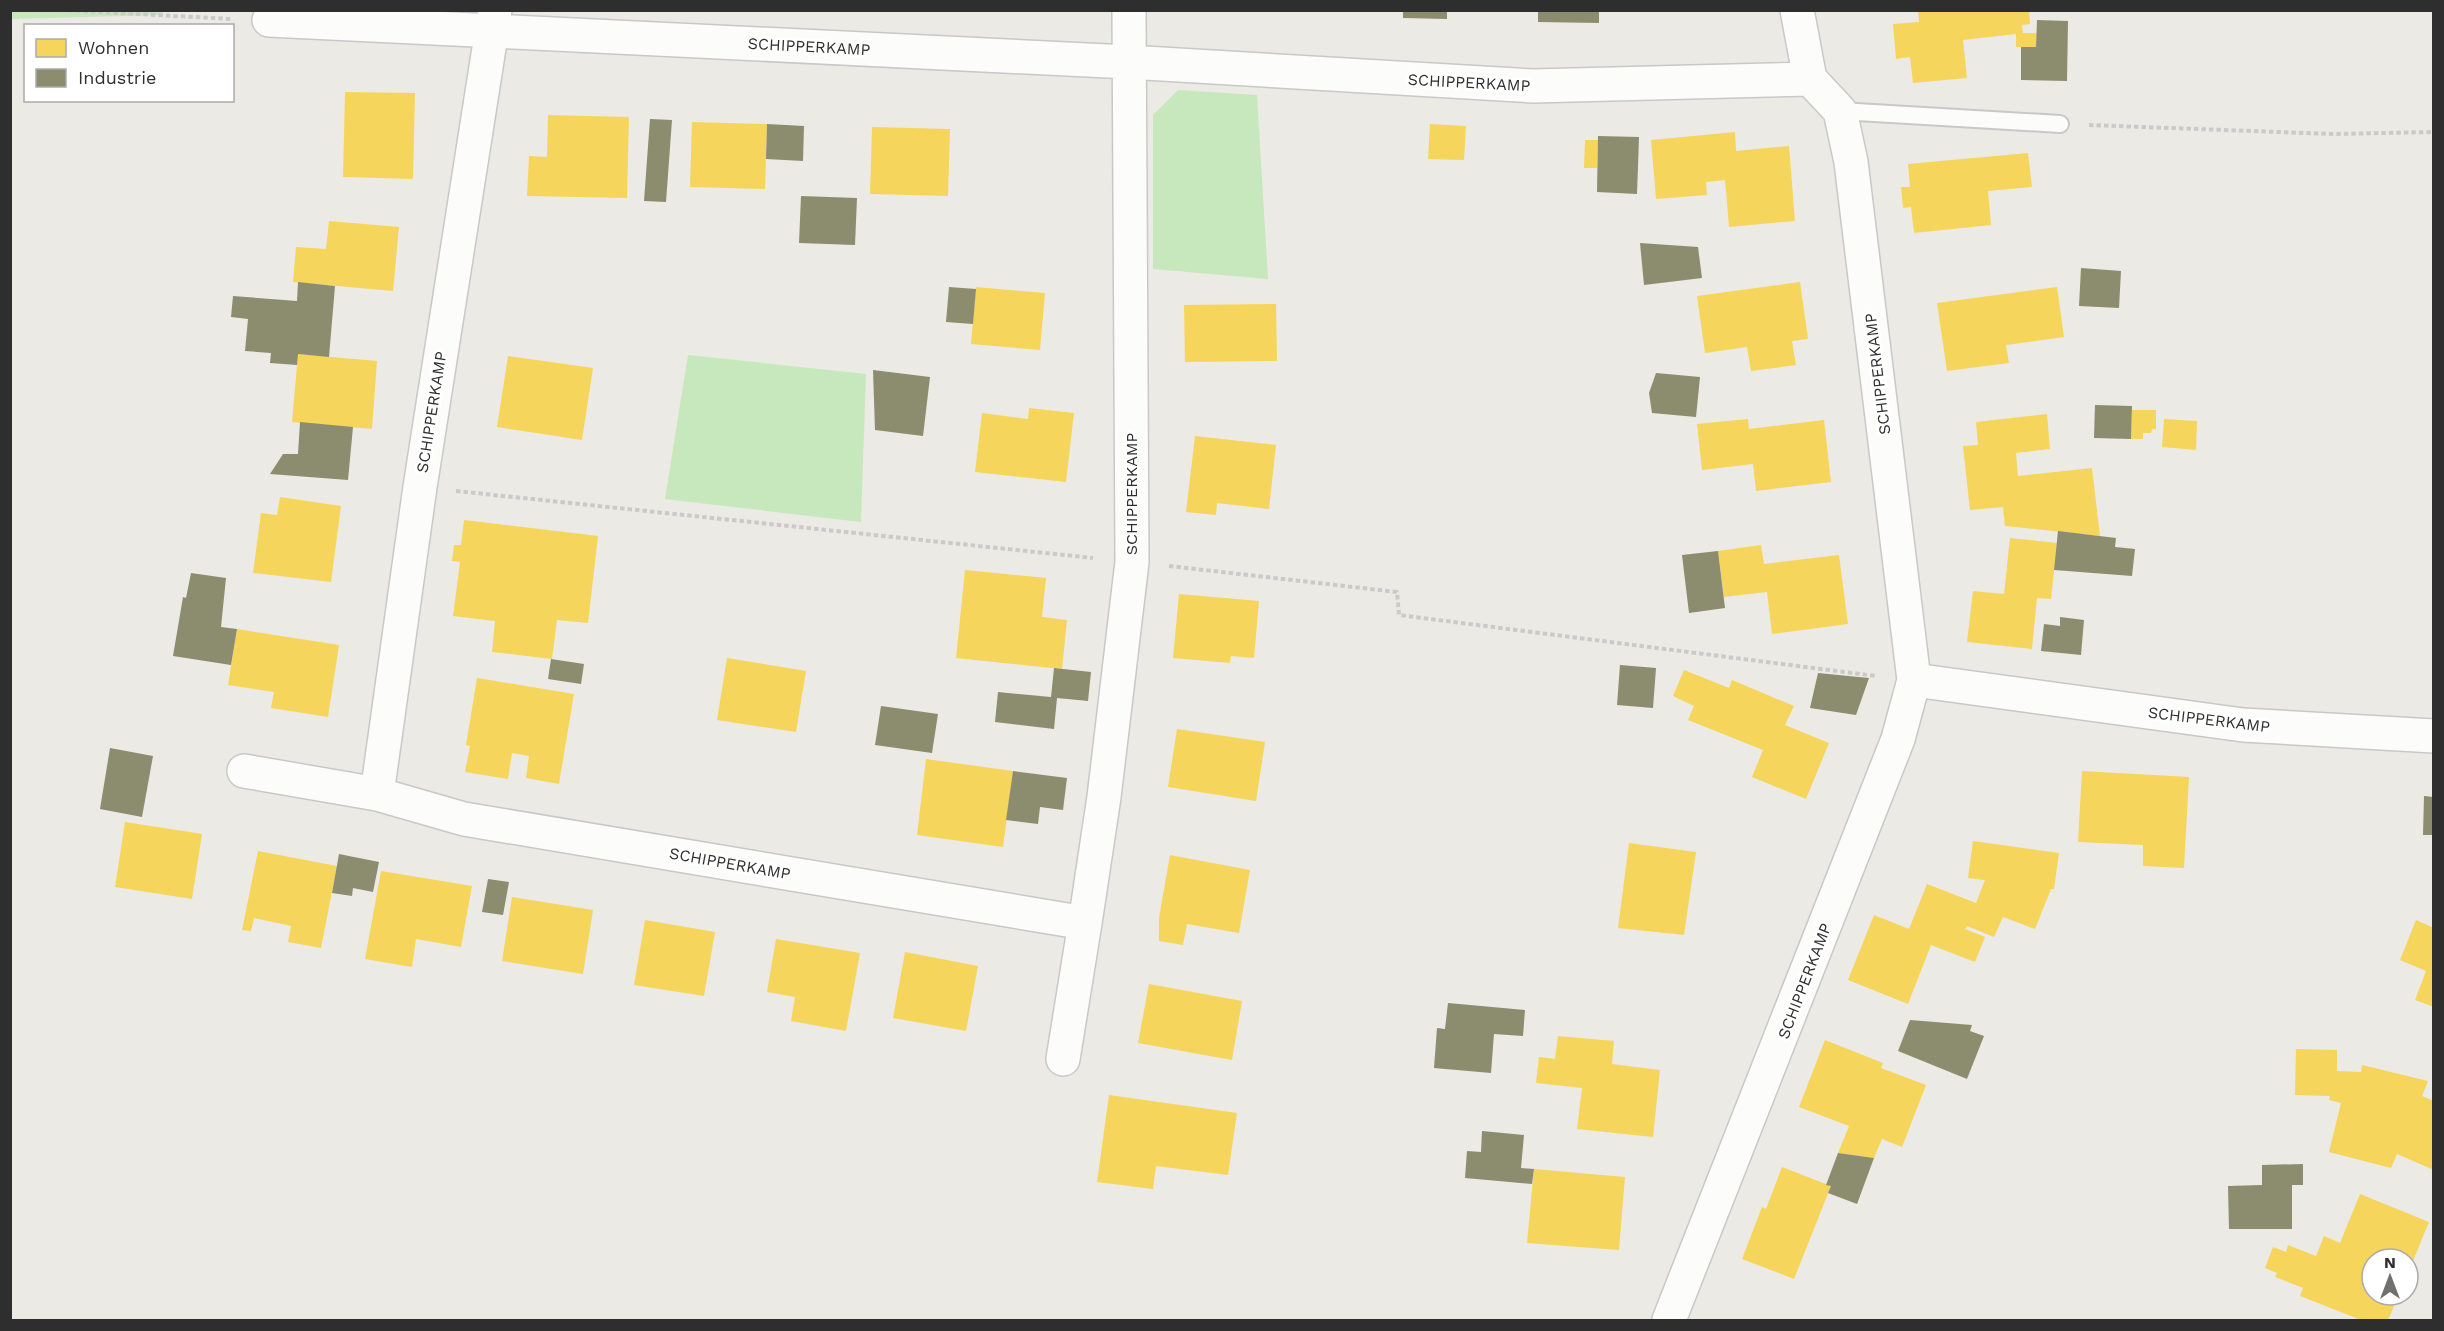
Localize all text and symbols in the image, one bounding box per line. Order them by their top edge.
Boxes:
legend [24,24,234,102]
street label: SCHIPPERKAMP [747,34,871,59]
text: Wohnen [78,37,149,58]
text: Industrie [78,67,156,88]
street label: SCHIPPERKAMP [1407,70,1531,95]
street label: SCHIPPERKAMP [1861,312,1894,436]
street label: SCHIPPERKAMP [413,350,451,474]
street label: SCHIPPERKAMP [1122,432,1141,555]
street label: SCHIPPERKAMP [2147,703,2271,736]
street label: SCHIPPERKAMP [668,843,792,884]
street label: SCHIPPERKAMP [1774,920,1835,1042]
north arrow [2360,1247,2420,1307]
text: N [2384,1253,2396,1272]

